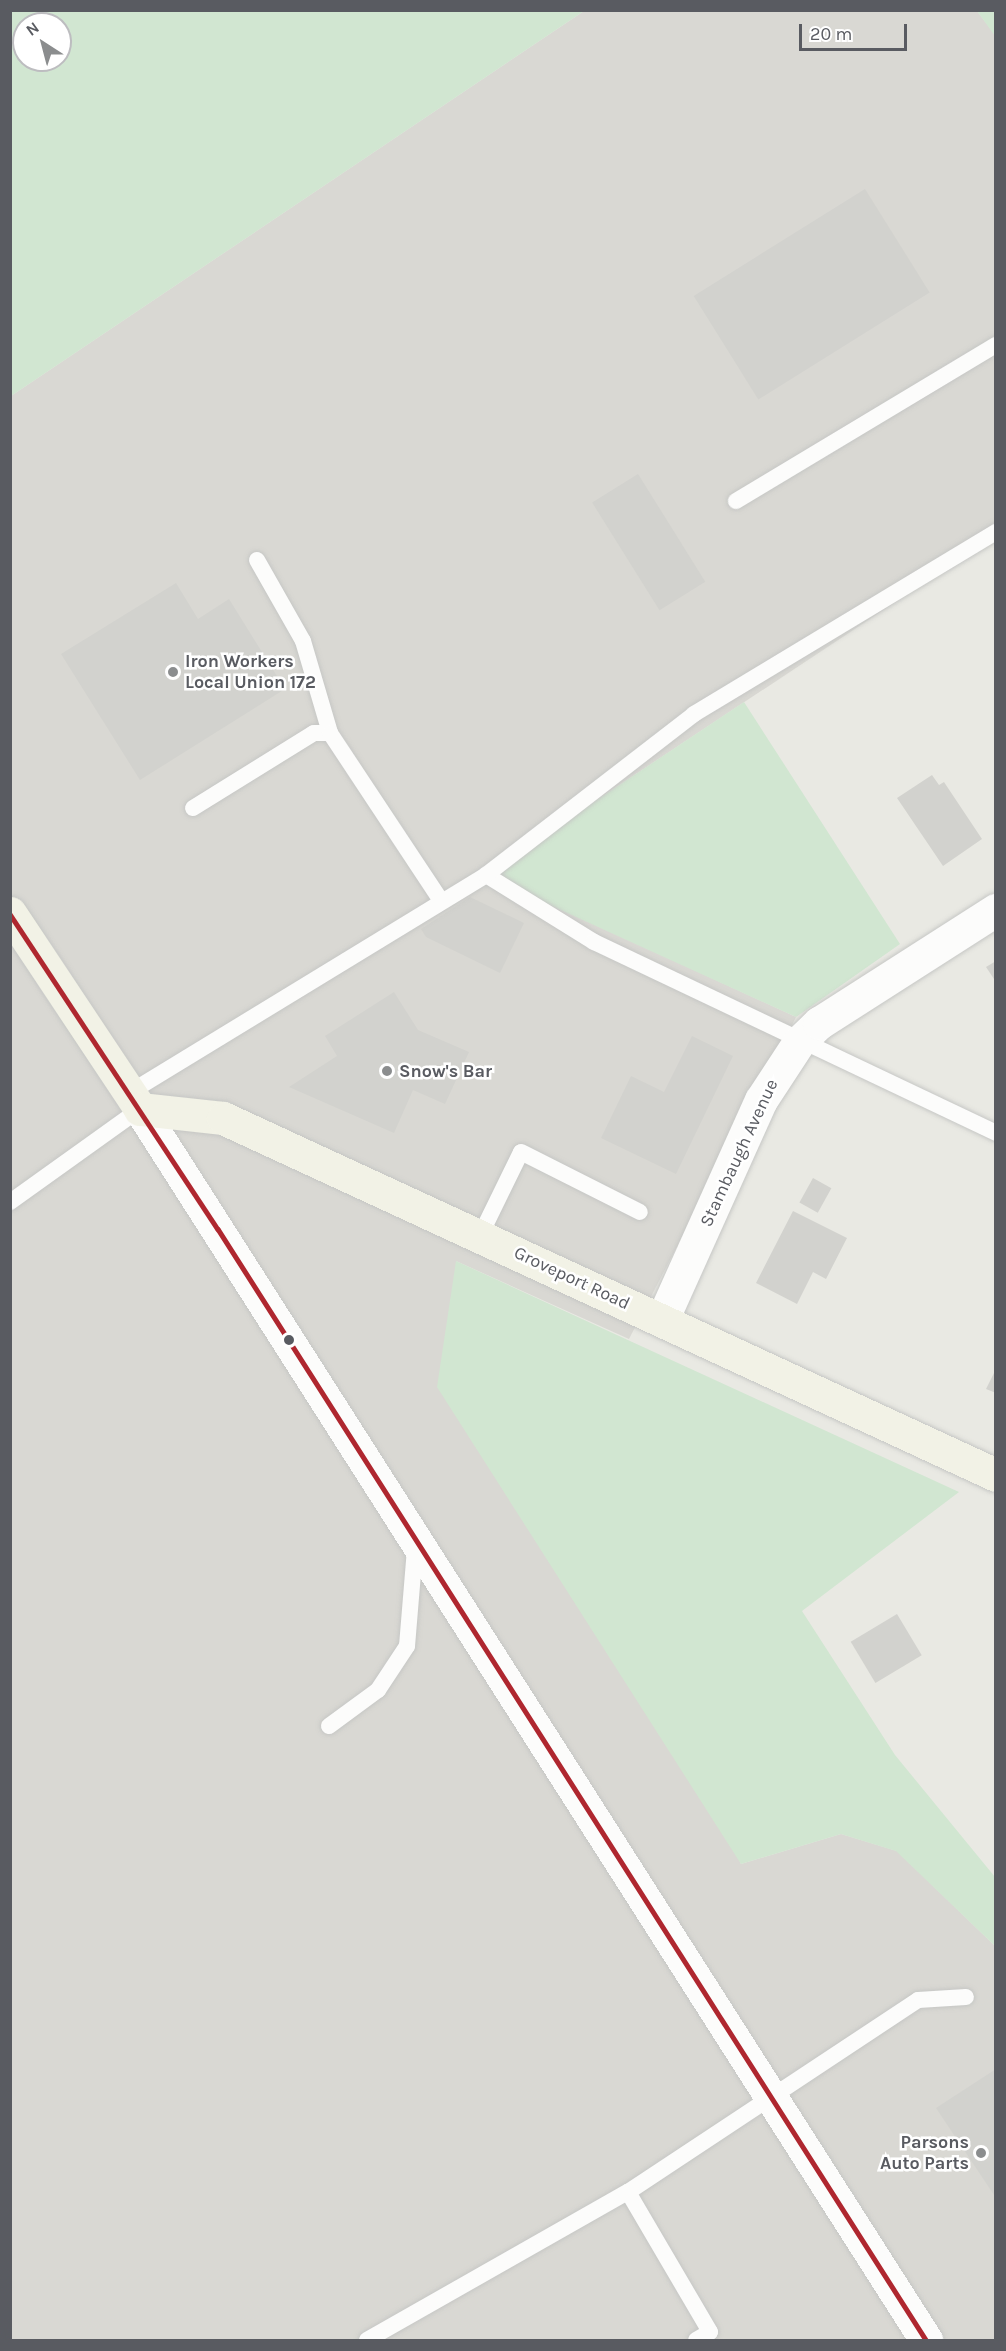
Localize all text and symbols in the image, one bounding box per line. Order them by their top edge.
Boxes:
north arrow [12,12,72,72]
scale bar [802,12,910,50]
text: N [22,18,43,40]
text: 20 m [810,23,852,45]
place label: Iron Workers Local Union 172 [185,651,316,694]
marker: Iron Workers Local Union 172 [166,665,180,679]
place label: Snow's Bar [399,1060,492,1082]
marker: Snow's Bar [380,1064,394,1078]
street label: Stambaugh Avenue [695,1076,783,1230]
street label: Groveport Road [511,1242,633,1314]
unlabelled marker [283,1334,295,1346]
place label: Parsons Auto Parts [880,2132,969,2174]
marker: Parsons Auto Parts [974,2146,988,2160]

